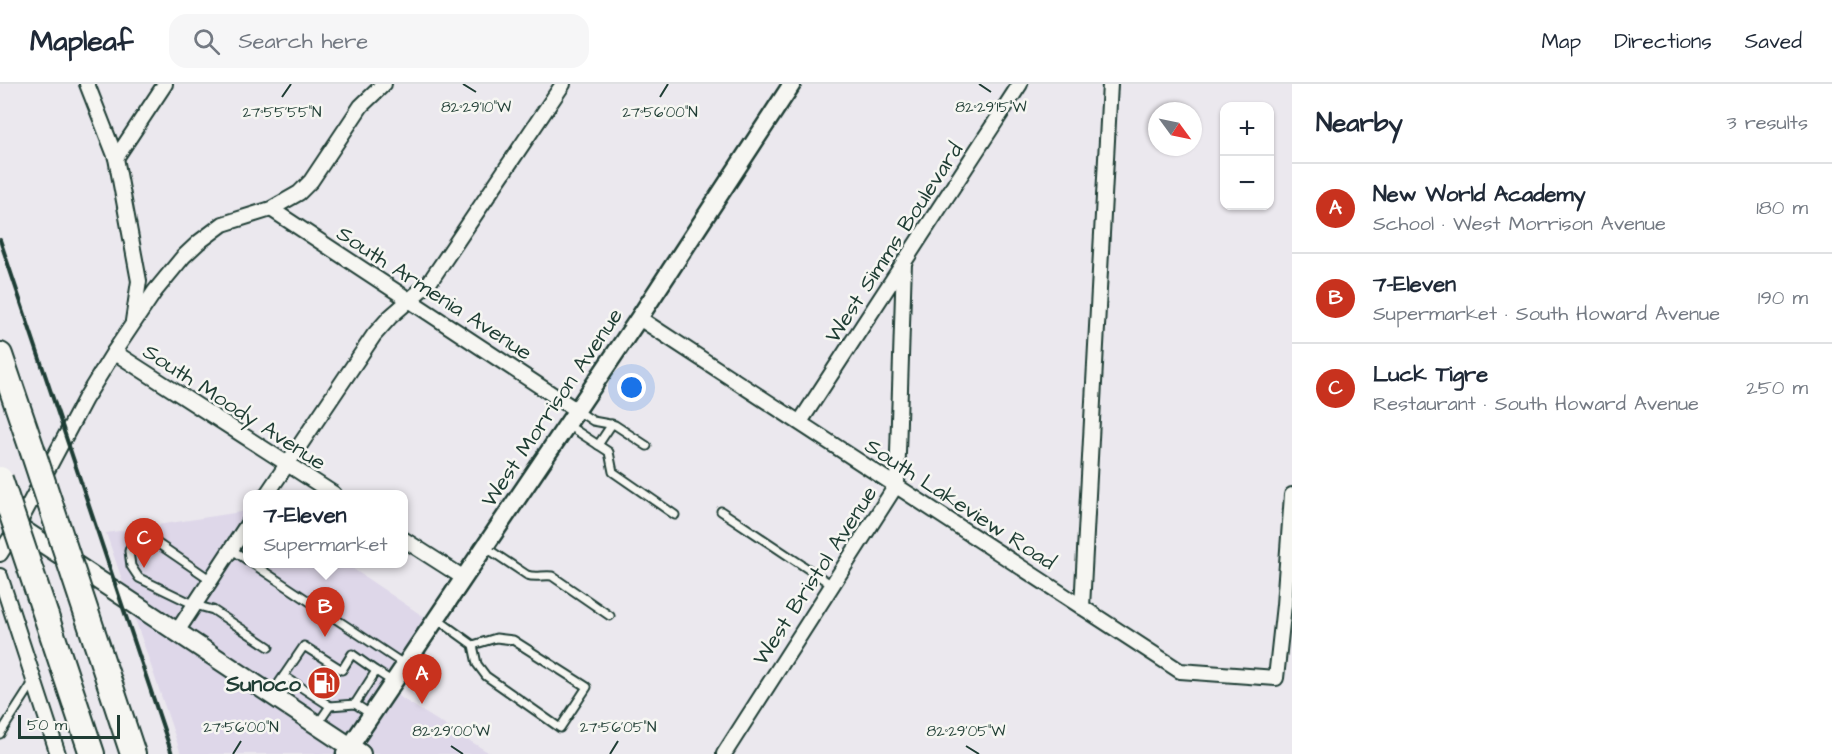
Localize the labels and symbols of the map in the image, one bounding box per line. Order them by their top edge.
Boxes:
text: 82°29'10"W [441,97,511,118]
text: 82°29'15"W [955,97,1027,118]
text: 27°55'55"N [243,102,321,123]
text: 27°56'00"N [622,102,698,123]
north arrow [1148,102,1202,156]
street label: West Simms Boulevard [818,136,971,349]
street label: South Armenia Avenue [330,218,538,368]
street label: West Morrison Avenue [474,302,631,514]
street label: South Moody Avenue [136,336,332,479]
your location [617,373,646,402]
street label: South Lakeview Road [859,431,1062,578]
street label: West Bristol Avenue [745,480,885,672]
pin: C [124,518,164,568]
pin: B [306,588,344,637]
pin: A [402,654,442,704]
fuel station icon: Sunoco [306,665,342,701]
place label: Sunoco [225,669,302,700]
scale bar [18,712,120,740]
text: 27°56'00"N [203,717,279,738]
text: 27°56'05"N [580,717,656,738]
text: 82°29'00"W [412,721,490,742]
text: 82°29'05"W [927,721,1005,742]

